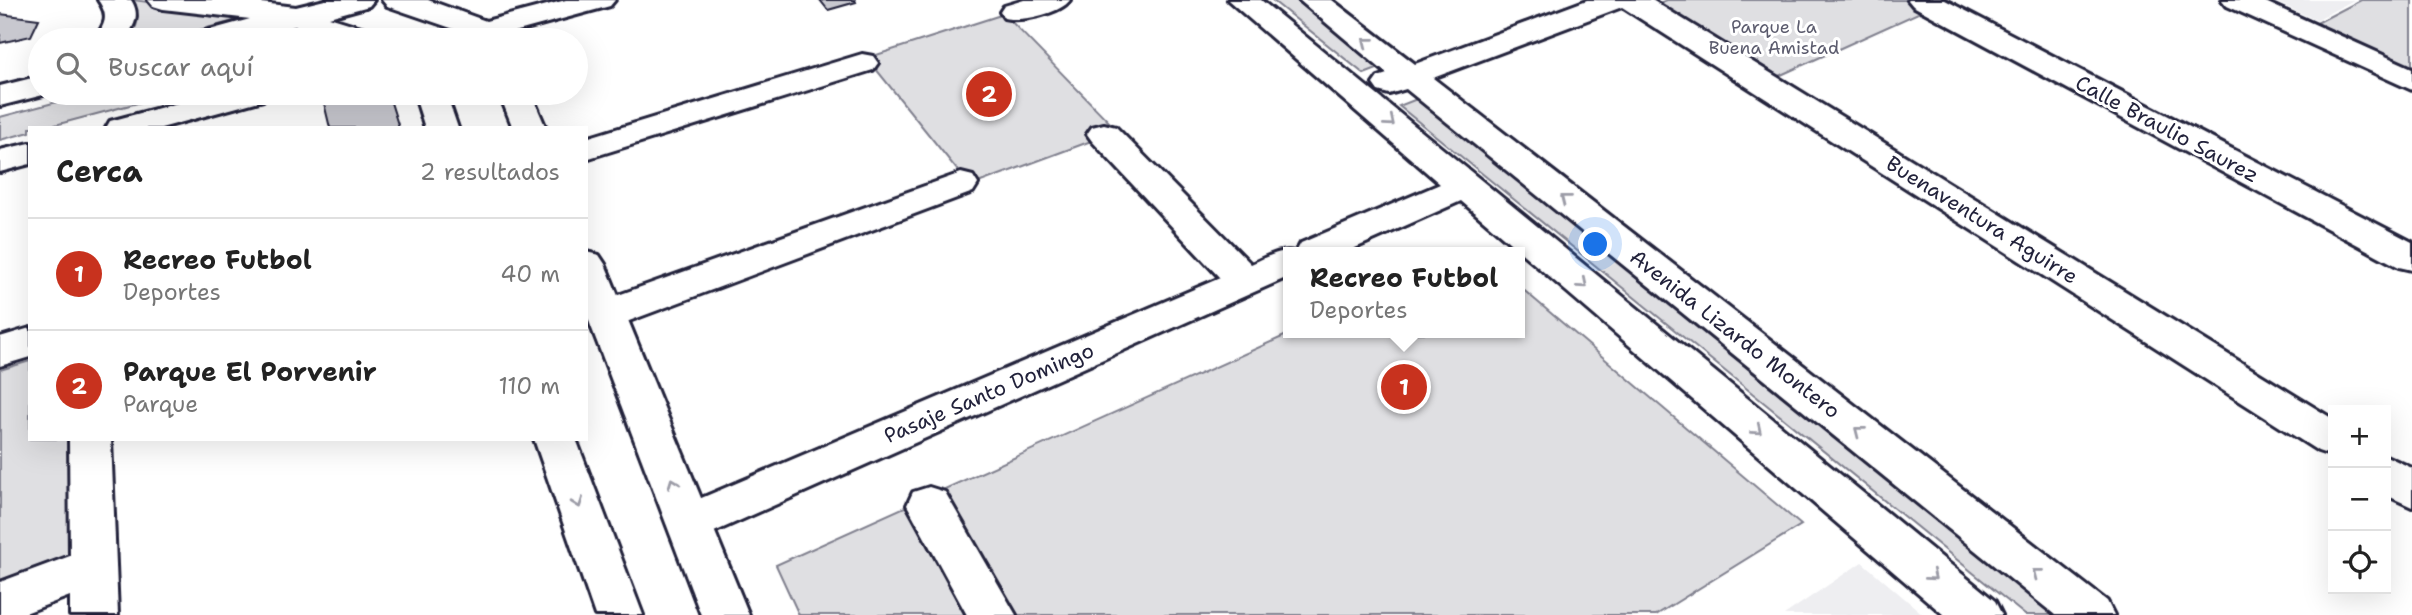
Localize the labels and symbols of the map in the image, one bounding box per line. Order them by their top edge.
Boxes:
park label: Parque La Buena Amistad [1709,15,1839,60]
one-way arrow [1363,38,1375,51]
pin: 2 [966,68,1012,120]
street label: Calle Braulio Saurez [2070,69,2264,189]
one-way arrow [1381,114,1394,126]
street label: Buenaventura Aguirre [1881,149,2083,291]
one-way arrow [1560,195,1573,207]
your location [1578,227,1612,261]
street label: Avenida Lizardo Montero [1624,243,1846,425]
one-way arrow [1574,276,1587,288]
street label: Pasaje Santo Domingo [880,336,1098,450]
pin: 1 [1381,361,1427,413]
one-way arrow [1749,422,1762,434]
one-way arrow [1854,427,1866,440]
one-way arrow [668,478,682,490]
one-way arrow [570,497,584,509]
one-way arrow [1923,568,1936,580]
one-way arrow [2032,568,2044,581]

